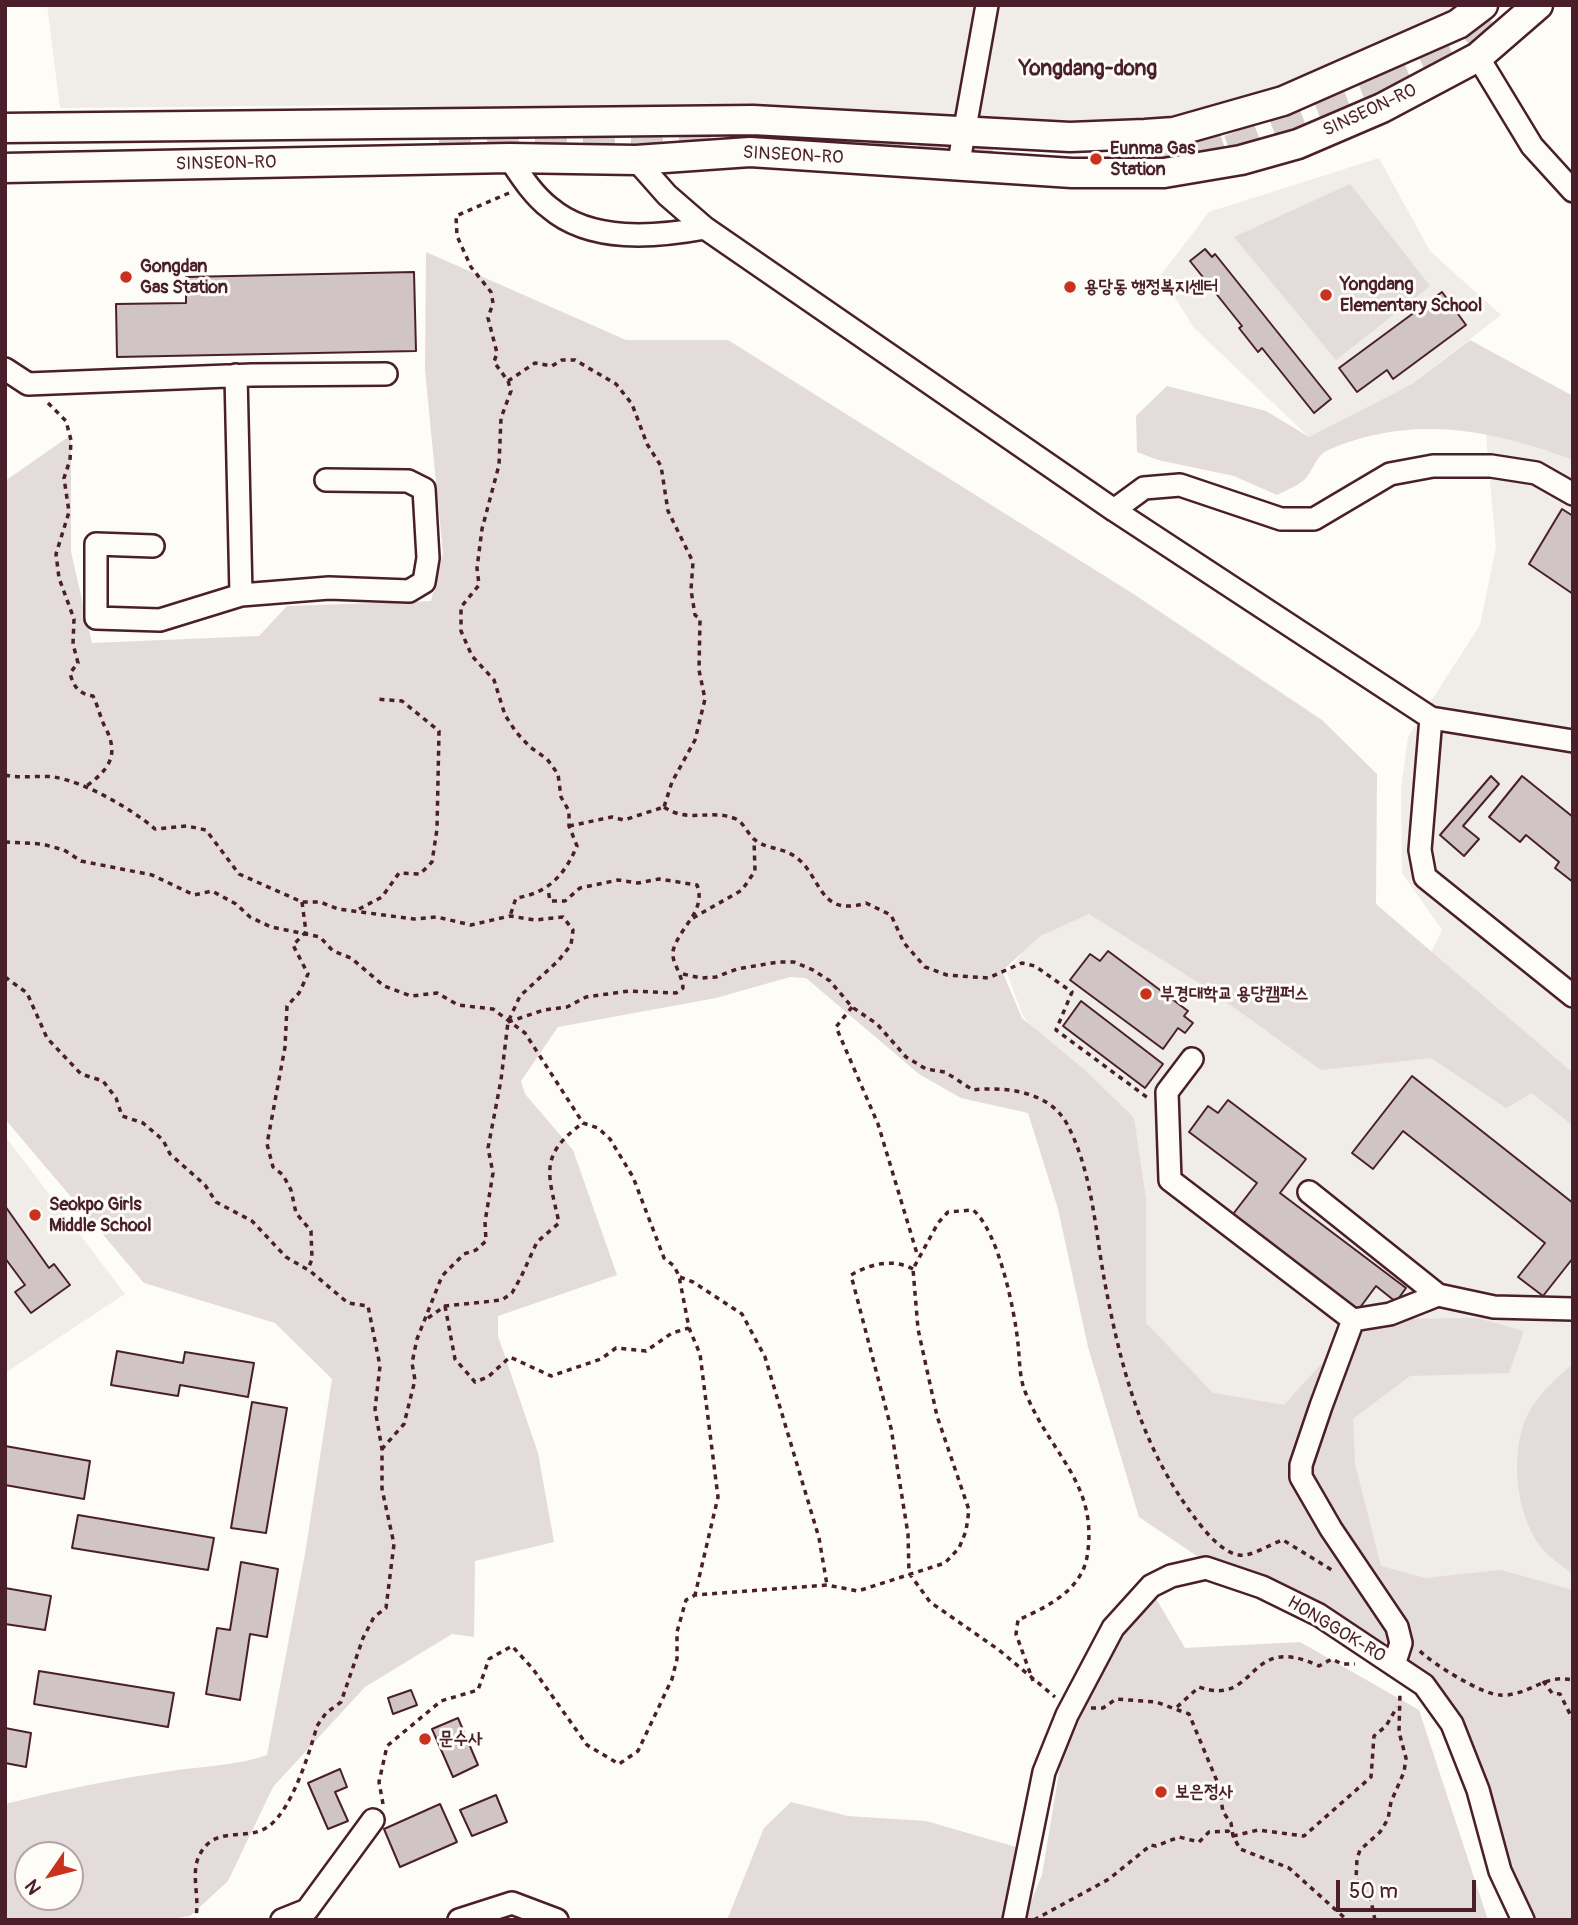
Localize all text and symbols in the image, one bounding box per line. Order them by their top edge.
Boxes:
district label: Yongdang-dong [1019,57,1157,83]
street label: SINSEON-RO [1320,80,1420,142]
place label: Eunma Gas Station [1110,138,1195,180]
street label: SINSEON-RO [742,143,844,169]
marker: Eunma Gas Station [1088,151,1104,167]
street label: SINSEON-RO [175,152,277,176]
place label: Gongdan Gas Station [140,256,228,298]
marker: Gongdan Gas Station [118,269,134,285]
place label: Yongdang Elementary School [1340,274,1482,316]
place label: 용당동 행정복지센터 [1084,276,1218,298]
marker: 용당동 행정복지센터 [1062,279,1078,295]
marker: Yongdang Elementary School [1318,287,1334,303]
place label: 부경대학교 용당캠퍼스 [1160,983,1309,1005]
marker: 부경대학교 용당캠퍼스 [1138,986,1154,1002]
place label: Seokpo Girls Middle School [49,1194,152,1236]
marker: Seokpo Girls Middle School [27,1207,43,1223]
street label: HONGGOK-RO [1283,1592,1389,1668]
place label: 문수사 [439,1728,482,1750]
marker: 문수사 [417,1731,433,1747]
place label: 보은정사 [1175,1781,1233,1803]
marker: 보은정사 [1153,1784,1169,1800]
north arrow [14,1841,84,1911]
scale bar [1340,1866,1480,1910]
text: N [20,1875,47,1899]
text: 50 m [1349,1878,1398,1905]

